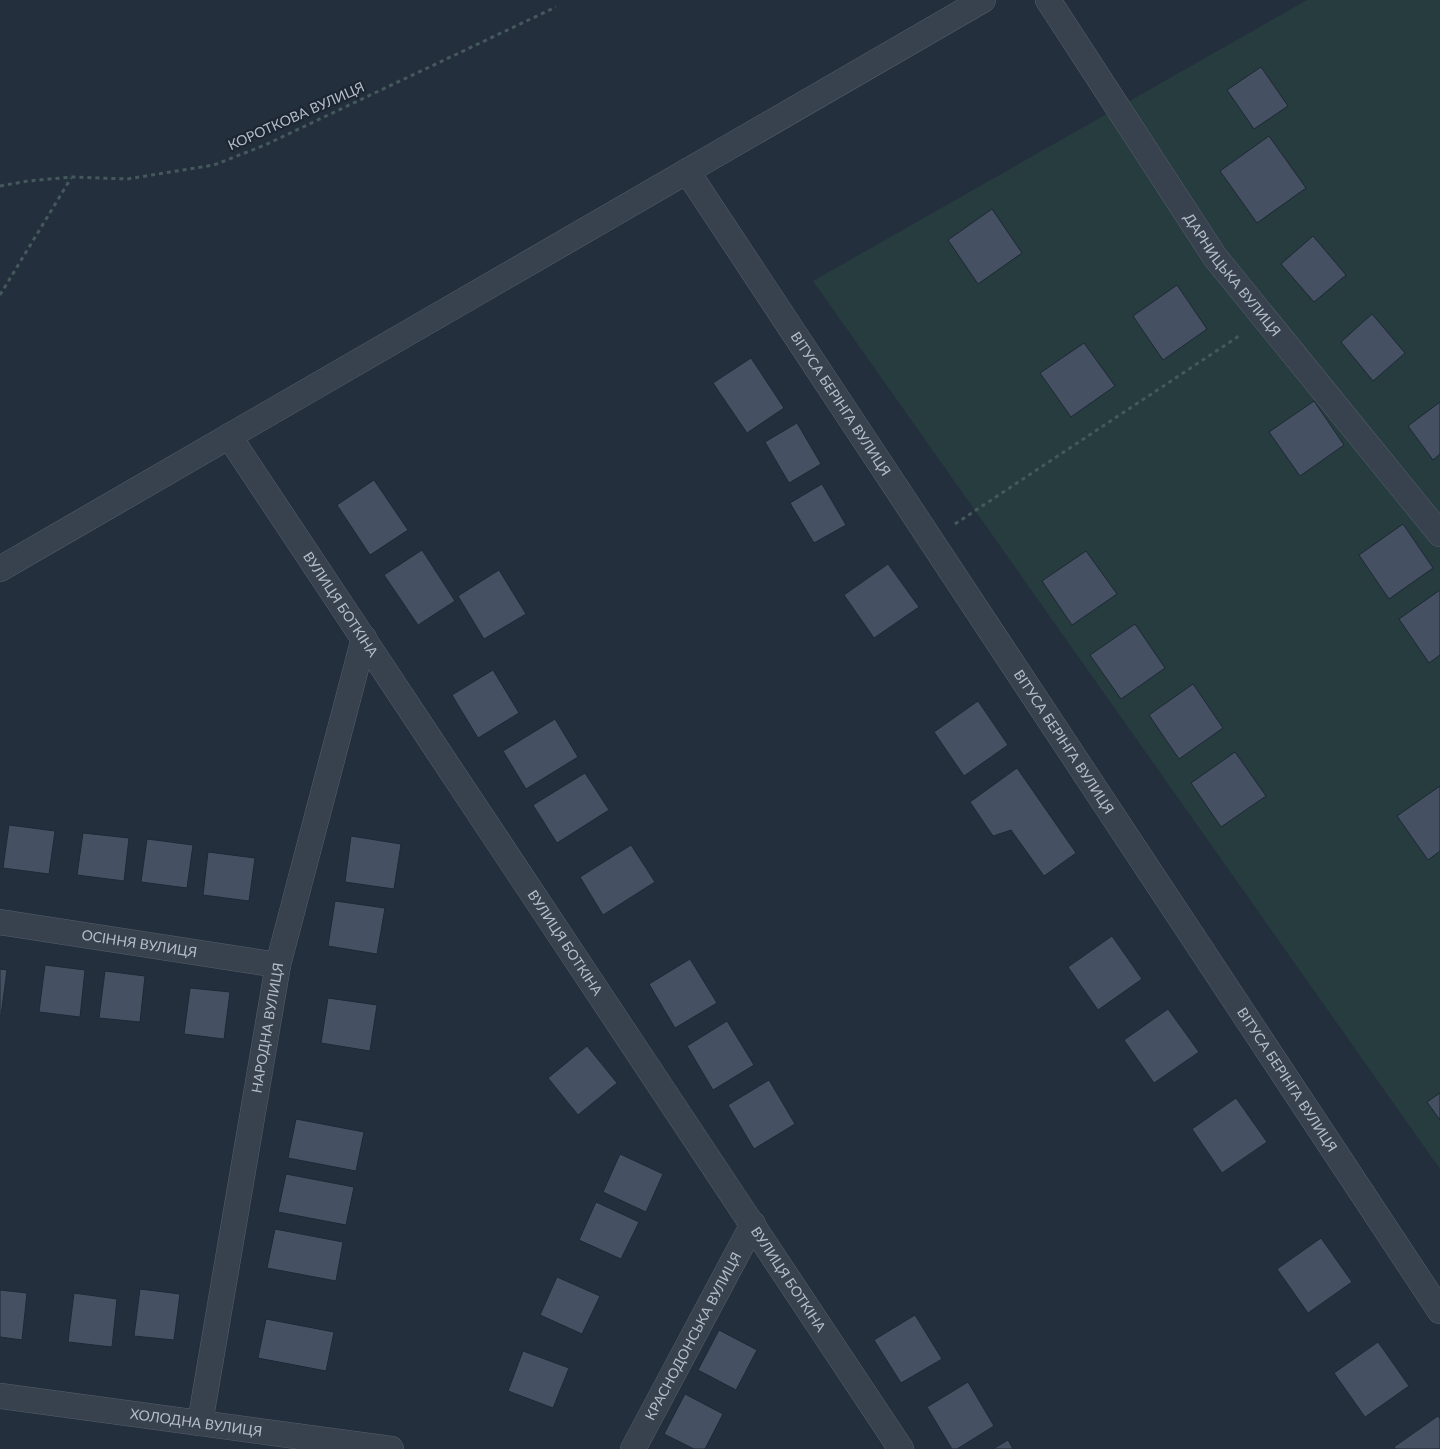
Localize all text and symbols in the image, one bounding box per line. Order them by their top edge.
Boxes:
street label: КОРОТКОВА ВУЛИЦЯ [225,78,367,153]
street label: ДАРНИЦЬКА ВУЛИЦЯ [1181,210,1285,339]
street label: ВІТУСА БЕРІНГА ВУЛИЦЯ [787,328,895,479]
street label: ВУЛИЦЯ БОТКІНА [300,548,382,660]
street label: ВІТУСА БЕРІНГА ВУЛИЦЯ [1011,666,1118,817]
street label: ВУЛИЦЯ БОТКІНА [525,887,607,999]
street label: ОСІННЯ ВУЛИЦЯ [80,926,198,960]
street label: НАРОДНА ВУЛИЦЯ [247,961,286,1094]
street label: ВІТУСА БЕРІНГА ВУЛИЦЯ [1234,1004,1341,1155]
street label: ВУЛИЦЯ БОТКІНА [748,1223,830,1335]
street label: КРАСНОДОНСЬКА ВУЛИЦЯ [641,1249,745,1423]
street label: ХОЛОДНА ВУЛИЦЯ [129,1405,263,1439]

